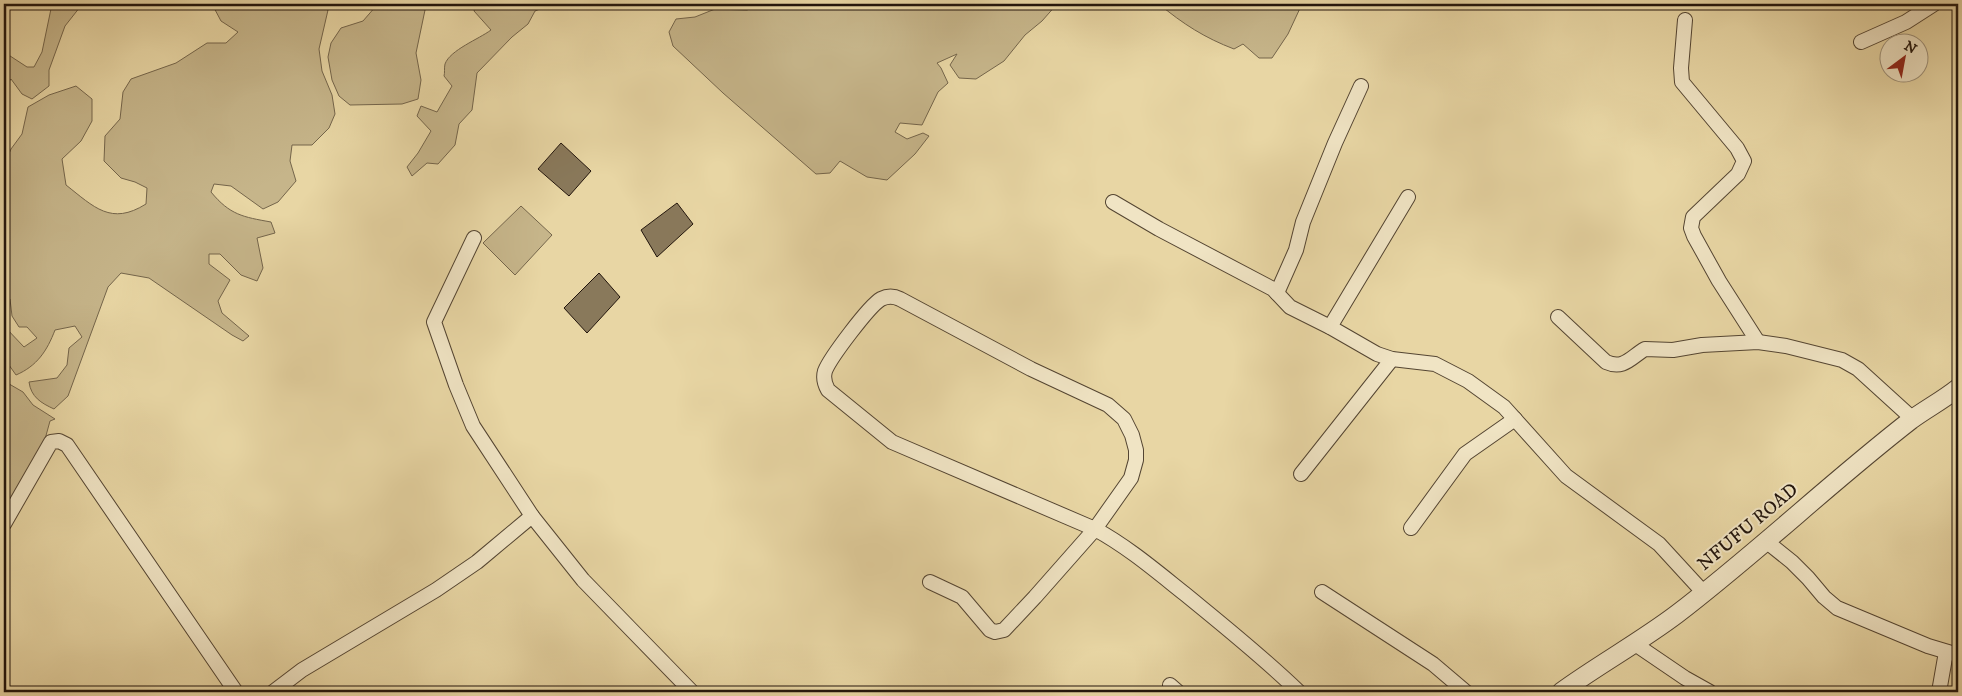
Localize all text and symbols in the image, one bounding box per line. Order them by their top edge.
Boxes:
north arrow [1880,32,1930,82]
text: N [1901,37,1920,59]
street label: NFUFU ROAD [1693,478,1803,576]

